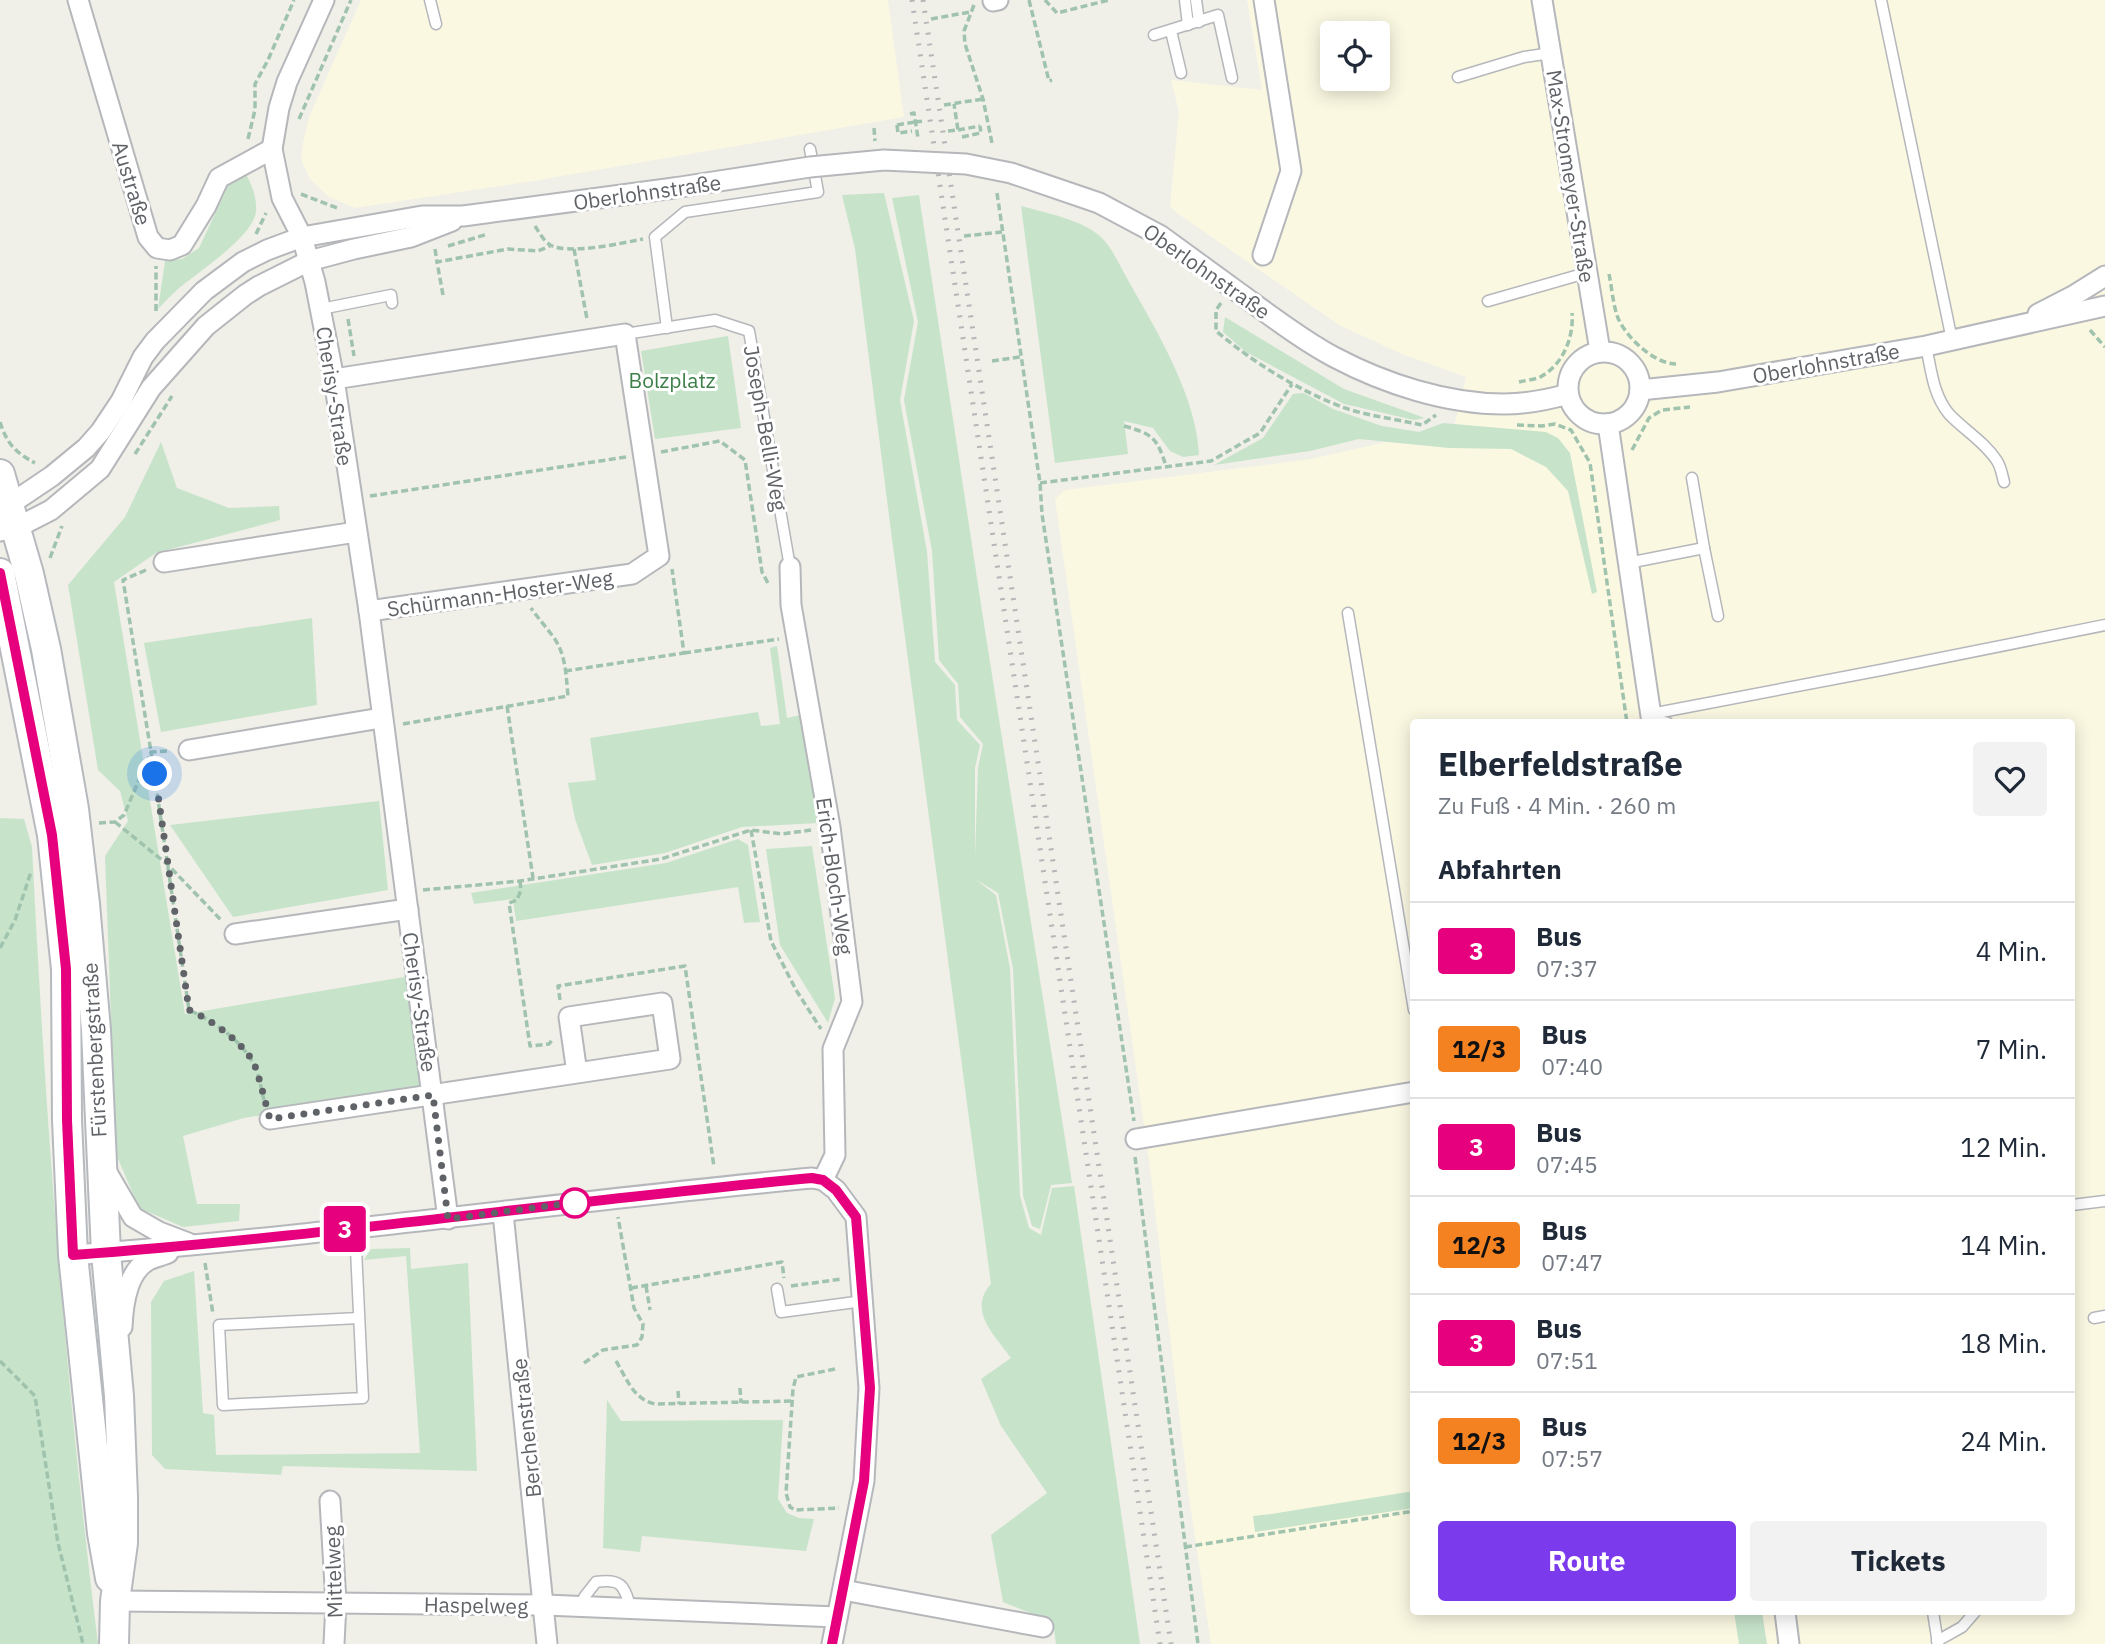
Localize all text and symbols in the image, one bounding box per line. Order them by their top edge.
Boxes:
map controls [1320,21,1390,91]
button: locate [1320,21,1390,91]
street label: Max-Stromeyer-Straße [1540,67,1602,285]
street label: Austraße [106,137,158,229]
street label: Oberlohnstraße [571,168,723,216]
street label: Oberlohnstraße [1138,217,1276,325]
street label: Cherisy-Straße [310,324,360,468]
street label: Oberlohnstraße [1750,336,1902,390]
street label: Joseph-Belli-Weg [738,343,794,513]
park label: Bolzplatz [628,366,716,394]
street label: Schürmann-Hoster-Weg [385,563,615,623]
text: Elberfeldstraße [1438,742,1683,785]
button: heart [1973,742,2047,816]
your location [137,756,172,791]
text: Zu Fuß · 4 Min. · 260 m [1438,790,1676,820]
street label: Erich-Bloch-Weg [810,795,860,957]
text: Abfahrten [1438,852,1562,886]
text: Bus [1536,919,1582,953]
street label: Cherisy-Straße [396,930,444,1074]
text: 4 Min. [1976,934,2047,968]
text: 3 [1469,935,1484,967]
text: 07:37 [1536,953,1598,983]
street label: Fürstenbergstraße [75,962,113,1138]
text: Bus [1541,1017,1587,1051]
text: 7 Min. [1976,1032,2047,1066]
text: 12/3 [1452,1033,1506,1065]
text: 07:40 [1541,1051,1603,1081]
text: Bus [1536,1115,1582,1149]
text: 12 Min. [1960,1130,2047,1164]
text: 3 [1469,1131,1484,1163]
text: 07:45 [1536,1149,1598,1179]
unlabelled marker [560,1188,590,1218]
line badge: 3 [322,1206,368,1252]
text: 3 [338,1213,352,1245]
text: Bus [1541,1213,1587,1247]
text: 14 Min. [1960,1228,2047,1262]
text: 12/3 [1452,1229,1506,1261]
text: 07:47 [1541,1247,1603,1277]
text: Bus [1536,1311,1582,1345]
text: 18 Min. [1960,1326,2047,1360]
text: 3 [1469,1327,1484,1359]
text: 07:51 [1536,1345,1598,1375]
street label: Berchenstraße [505,1357,547,1499]
text: Bus [1541,1409,1587,1443]
text: 24 Min. [1960,1424,2047,1458]
text: 12/3 [1452,1425,1506,1457]
text: 07:57 [1541,1443,1603,1473]
button: Route [1438,1521,1736,1601]
button: Tickets [1750,1521,2047,1601]
street label: Mittelweg [317,1525,349,1619]
street label: Haspelweg [424,1590,528,1620]

